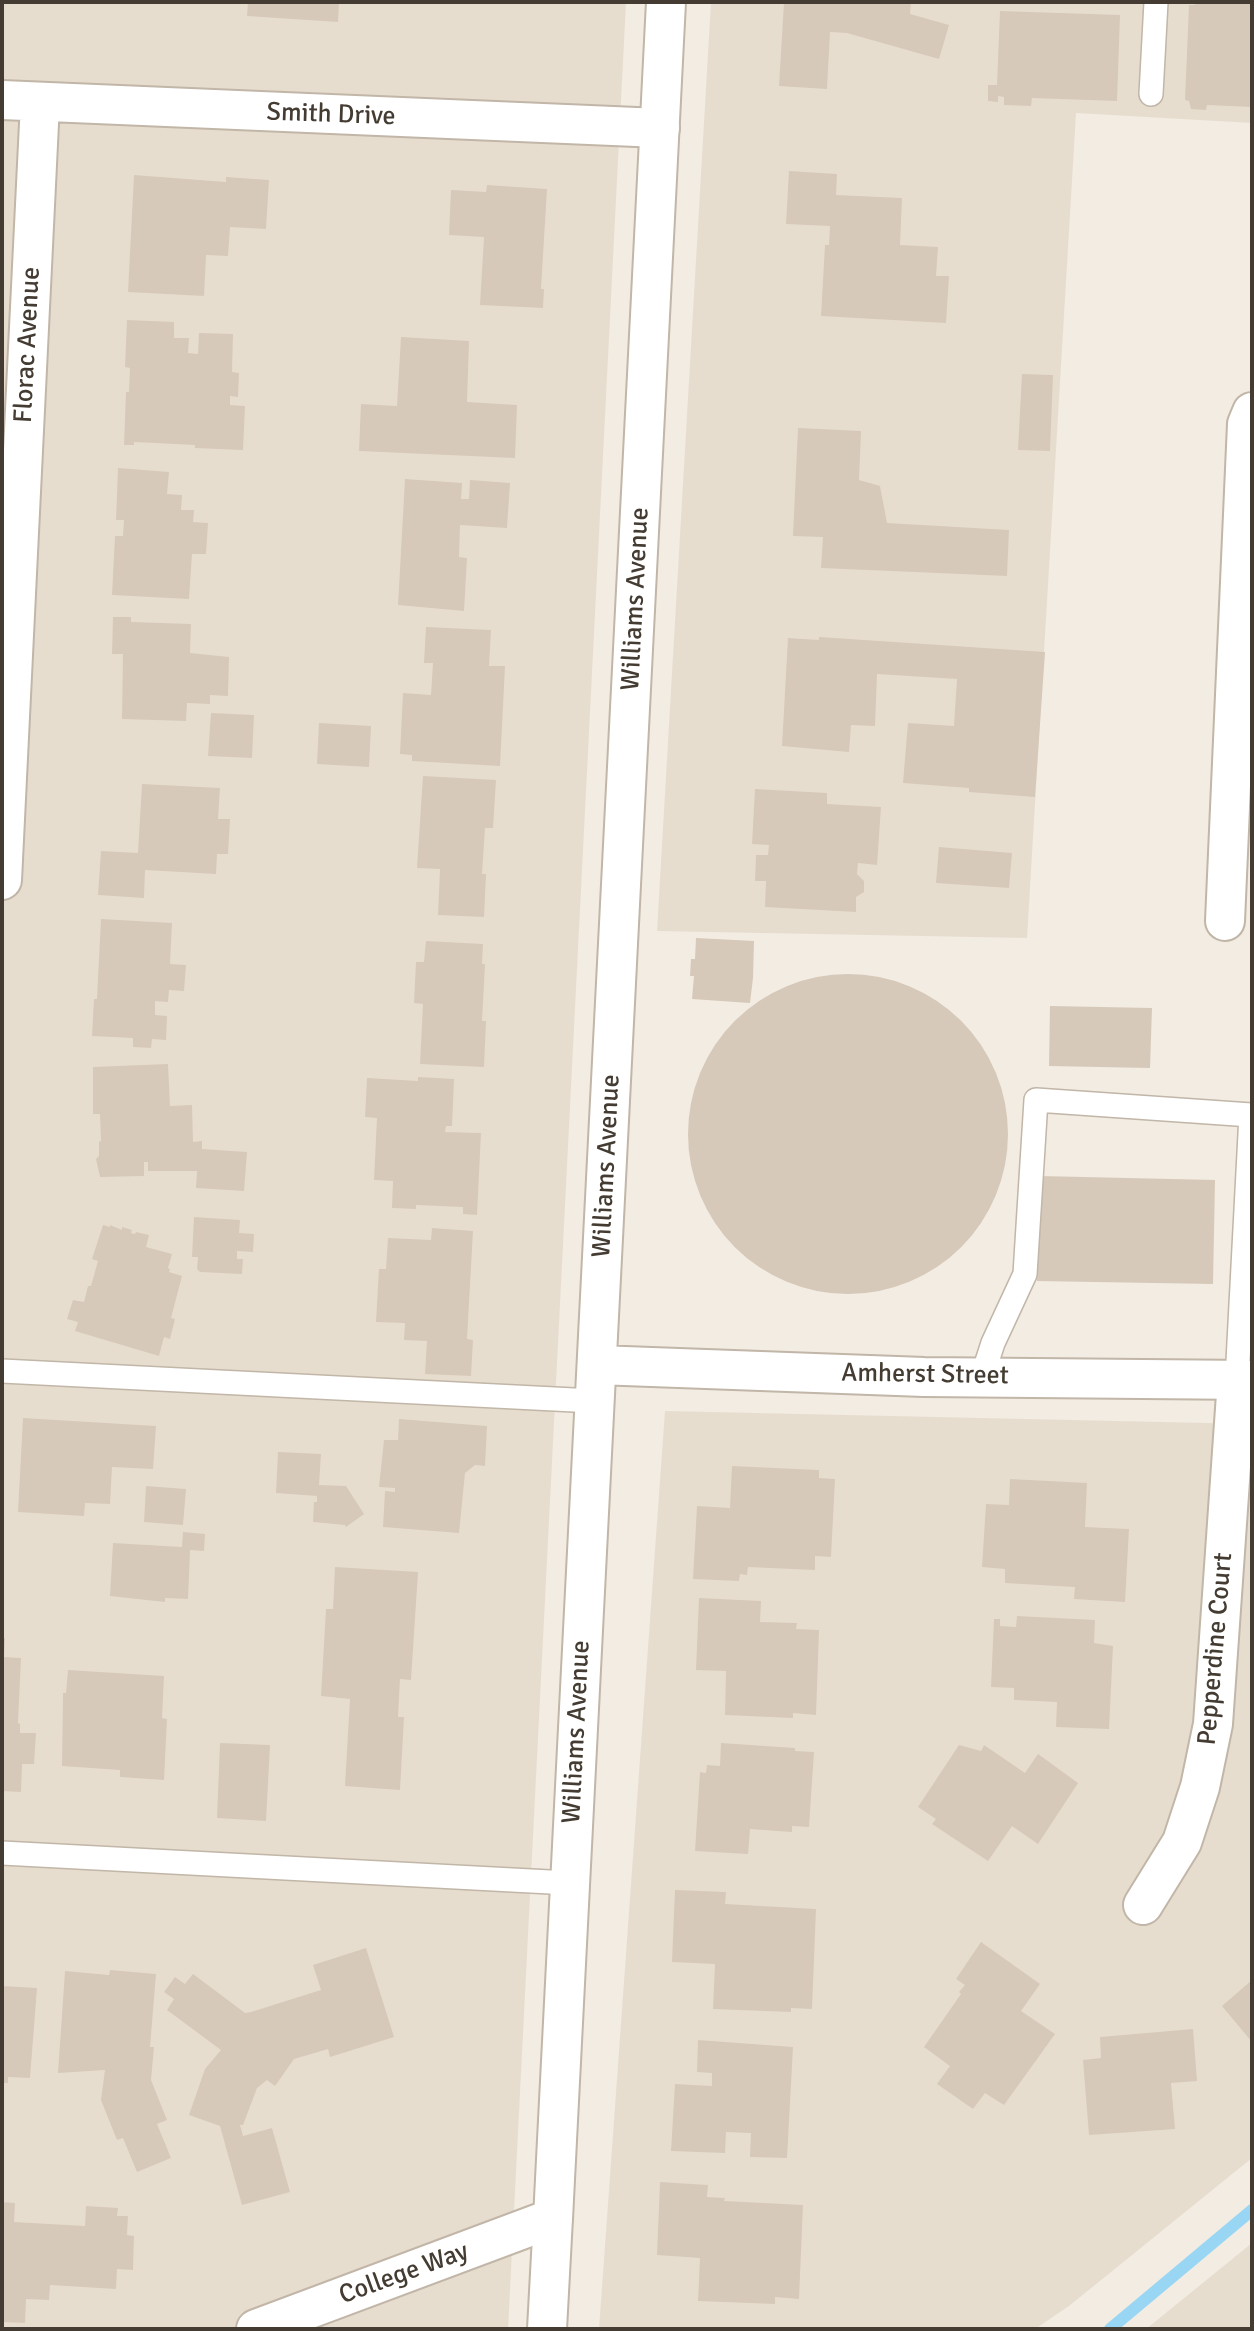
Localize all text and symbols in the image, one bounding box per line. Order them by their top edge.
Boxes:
street label: Smith Drive [266,97,396,133]
street label: Florac Avenue [8,266,48,424]
street label: Williams Avenue [616,507,656,691]
street label: Williams Avenue [587,1074,627,1258]
street label: Amherst Street [841,1358,1009,1392]
street label: Pepperdine Court [1192,1551,1240,1747]
street label: Williams Avenue [557,1640,597,1824]
street label: College Way [335,2236,473,2312]

